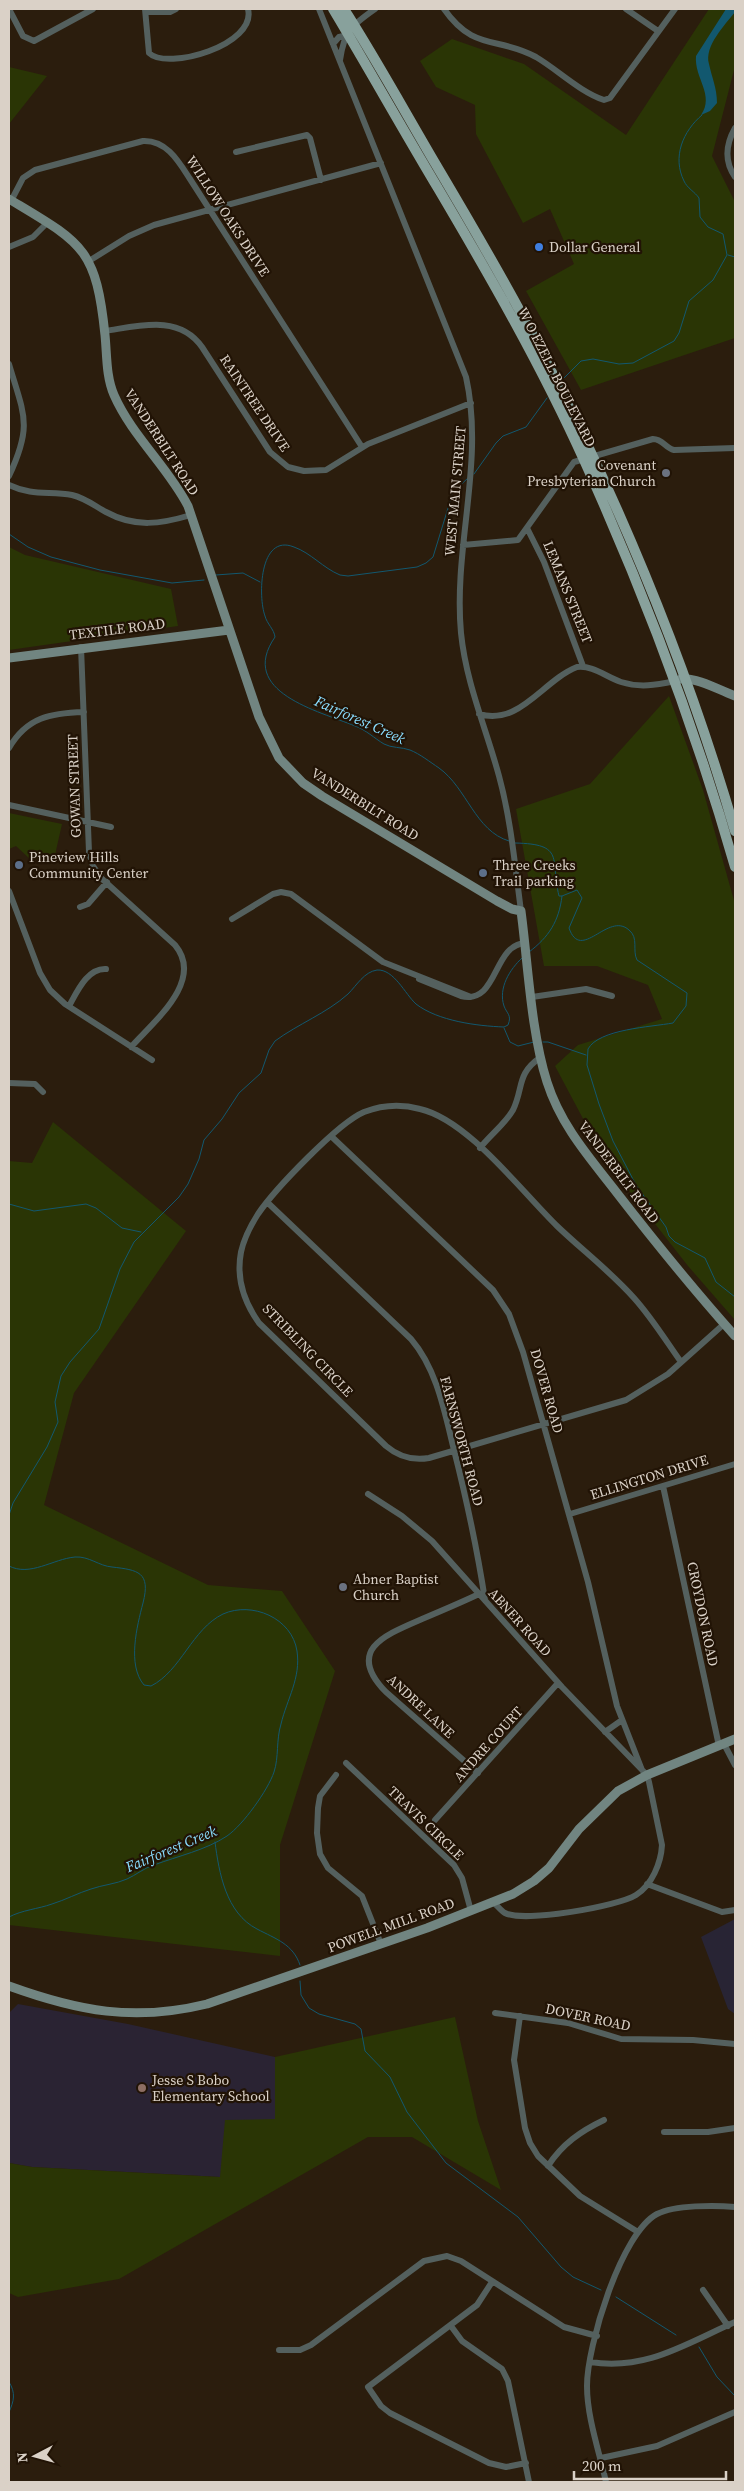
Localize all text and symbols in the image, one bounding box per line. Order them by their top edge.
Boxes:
street label: WILLOW OAKS DRIVE [181,152,275,280]
place label: Dollar General [549,237,640,257]
marker: Dollar General [533,241,545,253]
street label: W O EZELL BOULEVARD [513,304,601,450]
street label: RAINTREE DRIVE [215,350,295,456]
street label: VANDERBILT ROAD [120,385,204,499]
street label: WEST MAIN STREET [439,424,471,557]
place label: Covenant Presbyterian Church [527,455,656,491]
marker: Covenant Presbyterian Church [660,467,672,479]
street label: LEMANS STREET [538,538,598,647]
street label: TEXTILE ROAD [68,613,166,645]
water label: Fairforest Creek [311,690,410,749]
street label: GOWAN STREET [62,733,86,838]
street label: VANDERBILT ROAD [307,763,423,845]
place label: Pineview Hills Community Center [29,847,149,883]
place label: Three Creeks Trail parking [493,855,576,891]
marker: Pineview Hills Community Center [13,859,25,871]
marker: Three Creeks Trail parking [477,867,489,879]
street label: VANDERBILT ROAD [574,1117,664,1227]
street label: STRIBLING CIRCLE [258,1299,358,1401]
street label: DOVER ROAD [525,1346,569,1436]
street label: FARNSWORTH ROAD [435,1374,489,1508]
street label: ELLINGTON DRIVE [588,1450,710,1504]
street label: CROYDON ROAD [682,1560,724,1668]
place label: Abner Baptist Church [353,1569,439,1605]
marker: Abner Baptist Church [337,1581,349,1593]
street label: ABNER ROAD [484,1583,556,1661]
street label: ANDRE LANE [383,1669,459,1743]
street label: ANDRE COURT [449,1702,528,1786]
street label: TRAVIS CIRCLE [384,1782,468,1864]
water label: Fairforest Creek [121,1820,220,1878]
street label: POWELL MILL ROAD [325,1893,457,1957]
street label: DOVER ROAD [543,1998,633,2036]
place label: Jesse S Bobo Elementary School [151,2070,270,2106]
marker: Jesse S Bobo Elementary School [136,2082,148,2094]
north arrow [10,2431,60,2481]
scale bar [574,2448,726,2480]
text: N [12,2451,33,2463]
text: 200 m [582,2455,622,2476]

